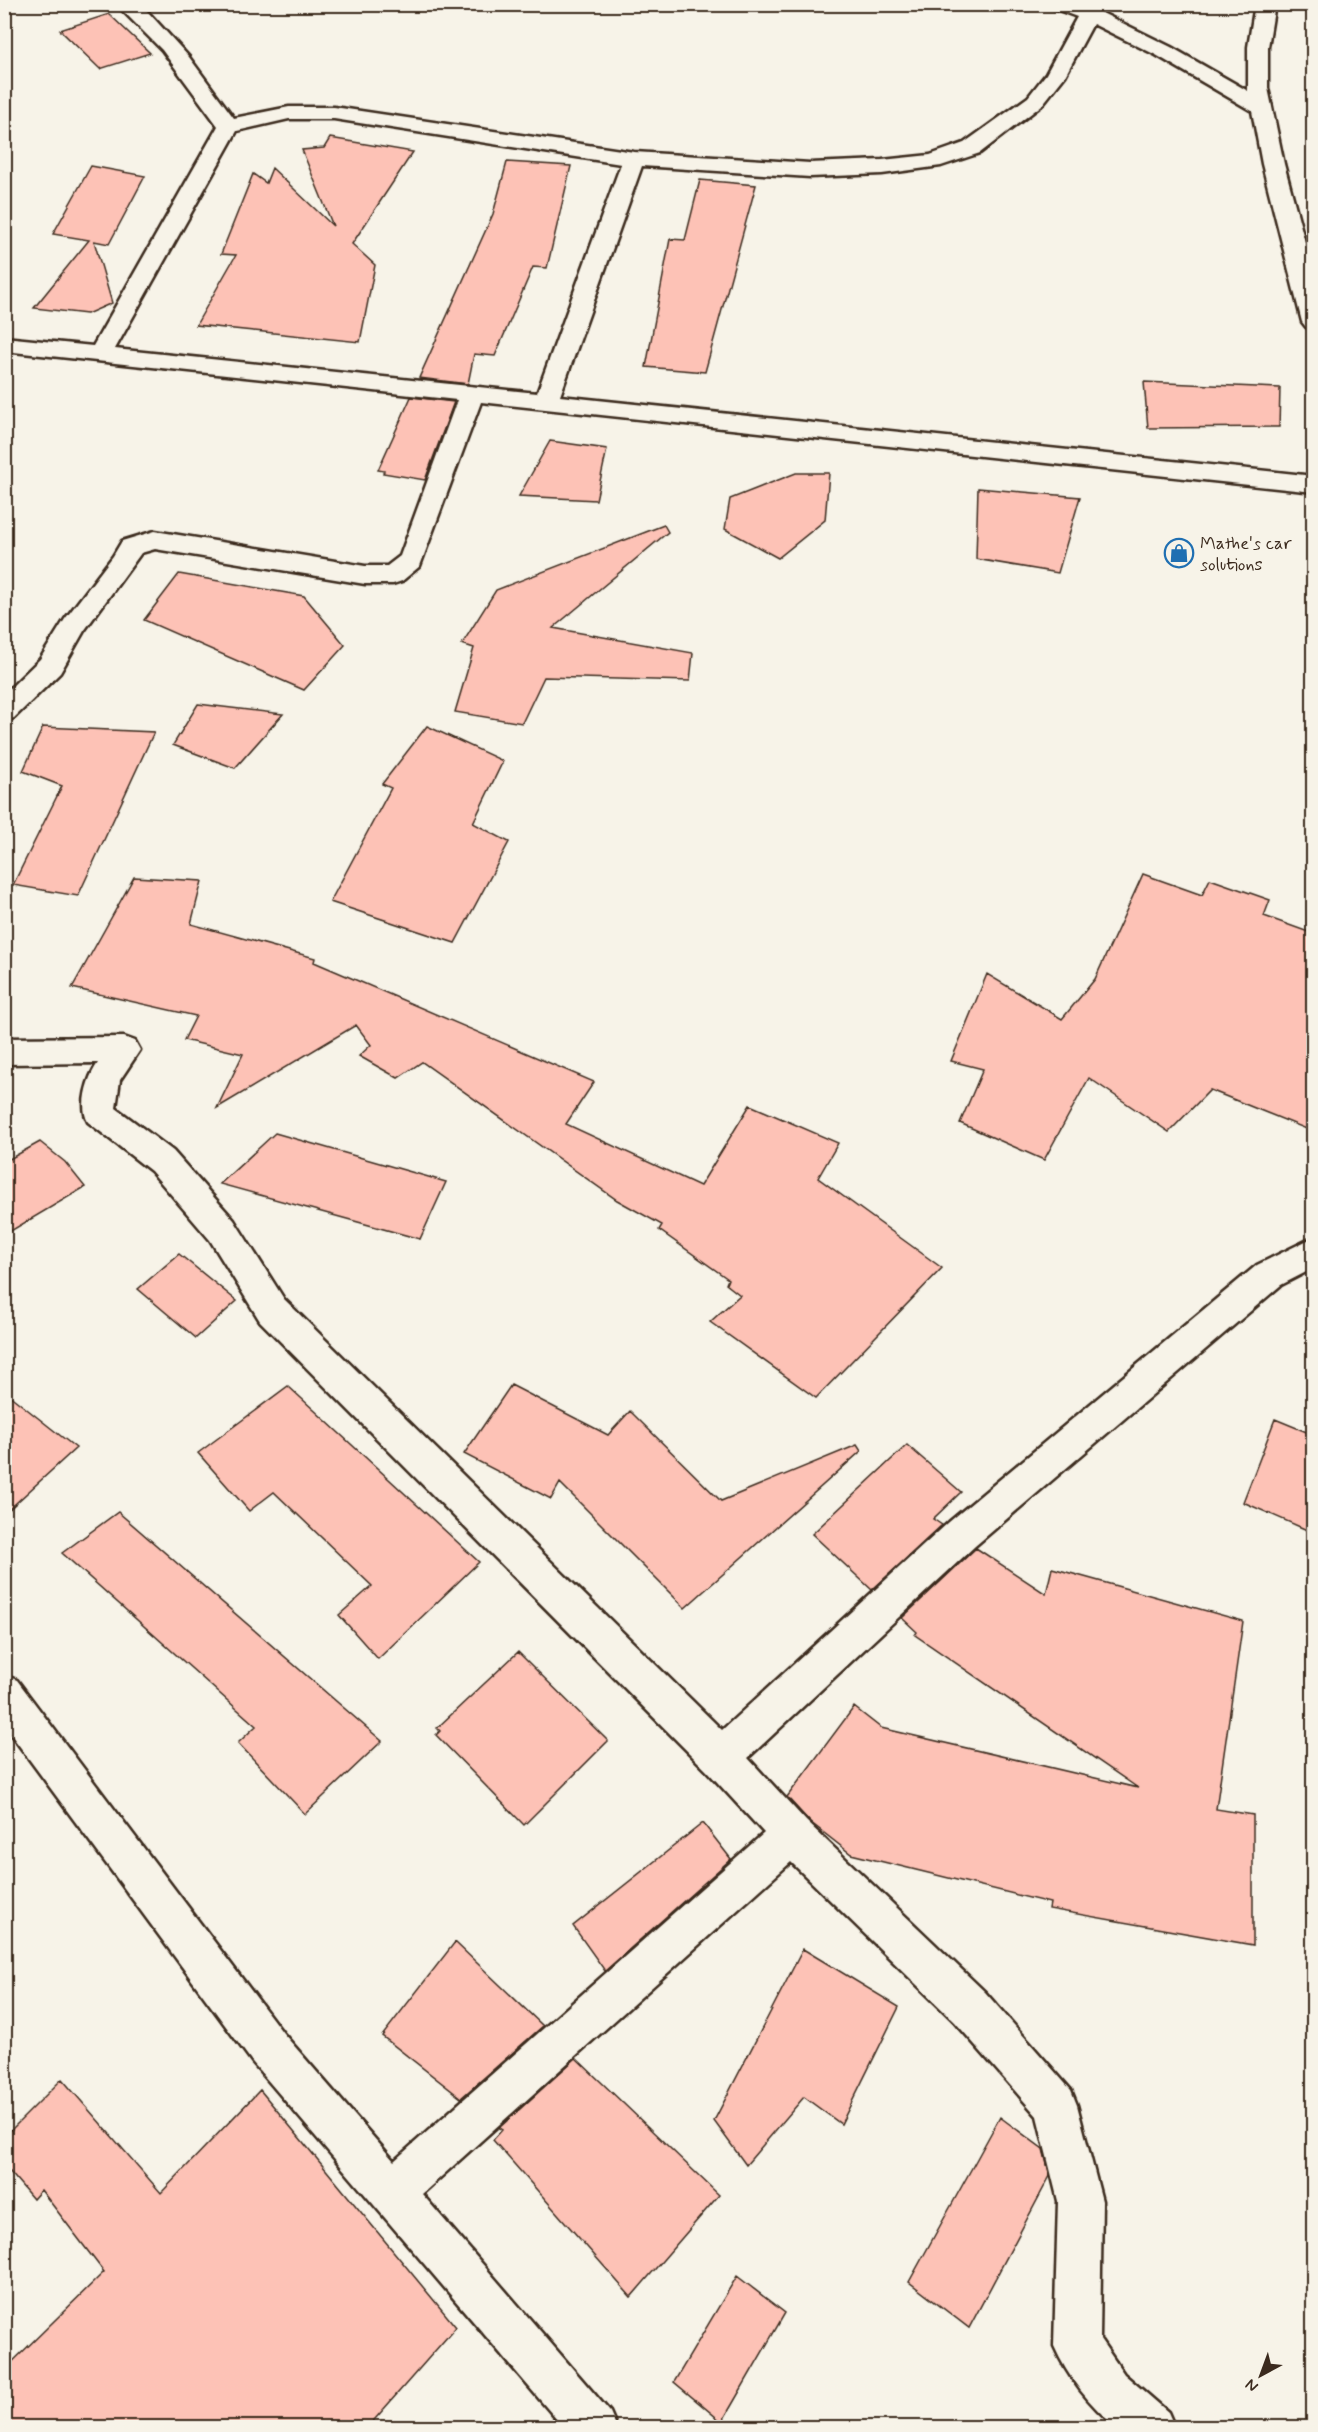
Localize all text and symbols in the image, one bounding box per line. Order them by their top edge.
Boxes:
place label: Mathe's car solutions [1200,532,1292,577]
shop icon: Mathe's car solutions [1163,537,1195,569]
north arrow [1231,2345,1291,2405]
text: N [1241,2374,1263,2397]

